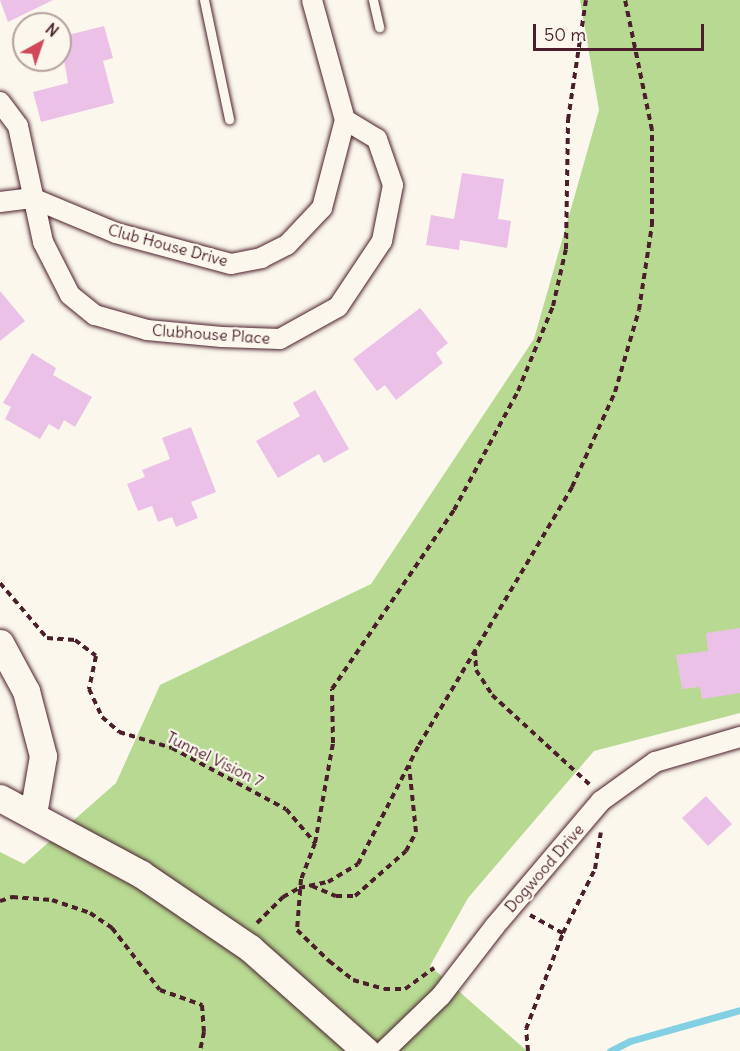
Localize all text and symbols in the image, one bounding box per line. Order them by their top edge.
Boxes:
north arrow [12,12,72,72]
scale bar [536,12,707,50]
text: N [42,19,63,41]
text: 50 m [544,23,586,46]
street label: Club House Drive [106,220,230,270]
street label: Clubhouse Place [151,320,271,348]
street label: Tunnel Vision 7 [163,727,267,791]
street label: Dogwood Drive [500,820,588,916]

